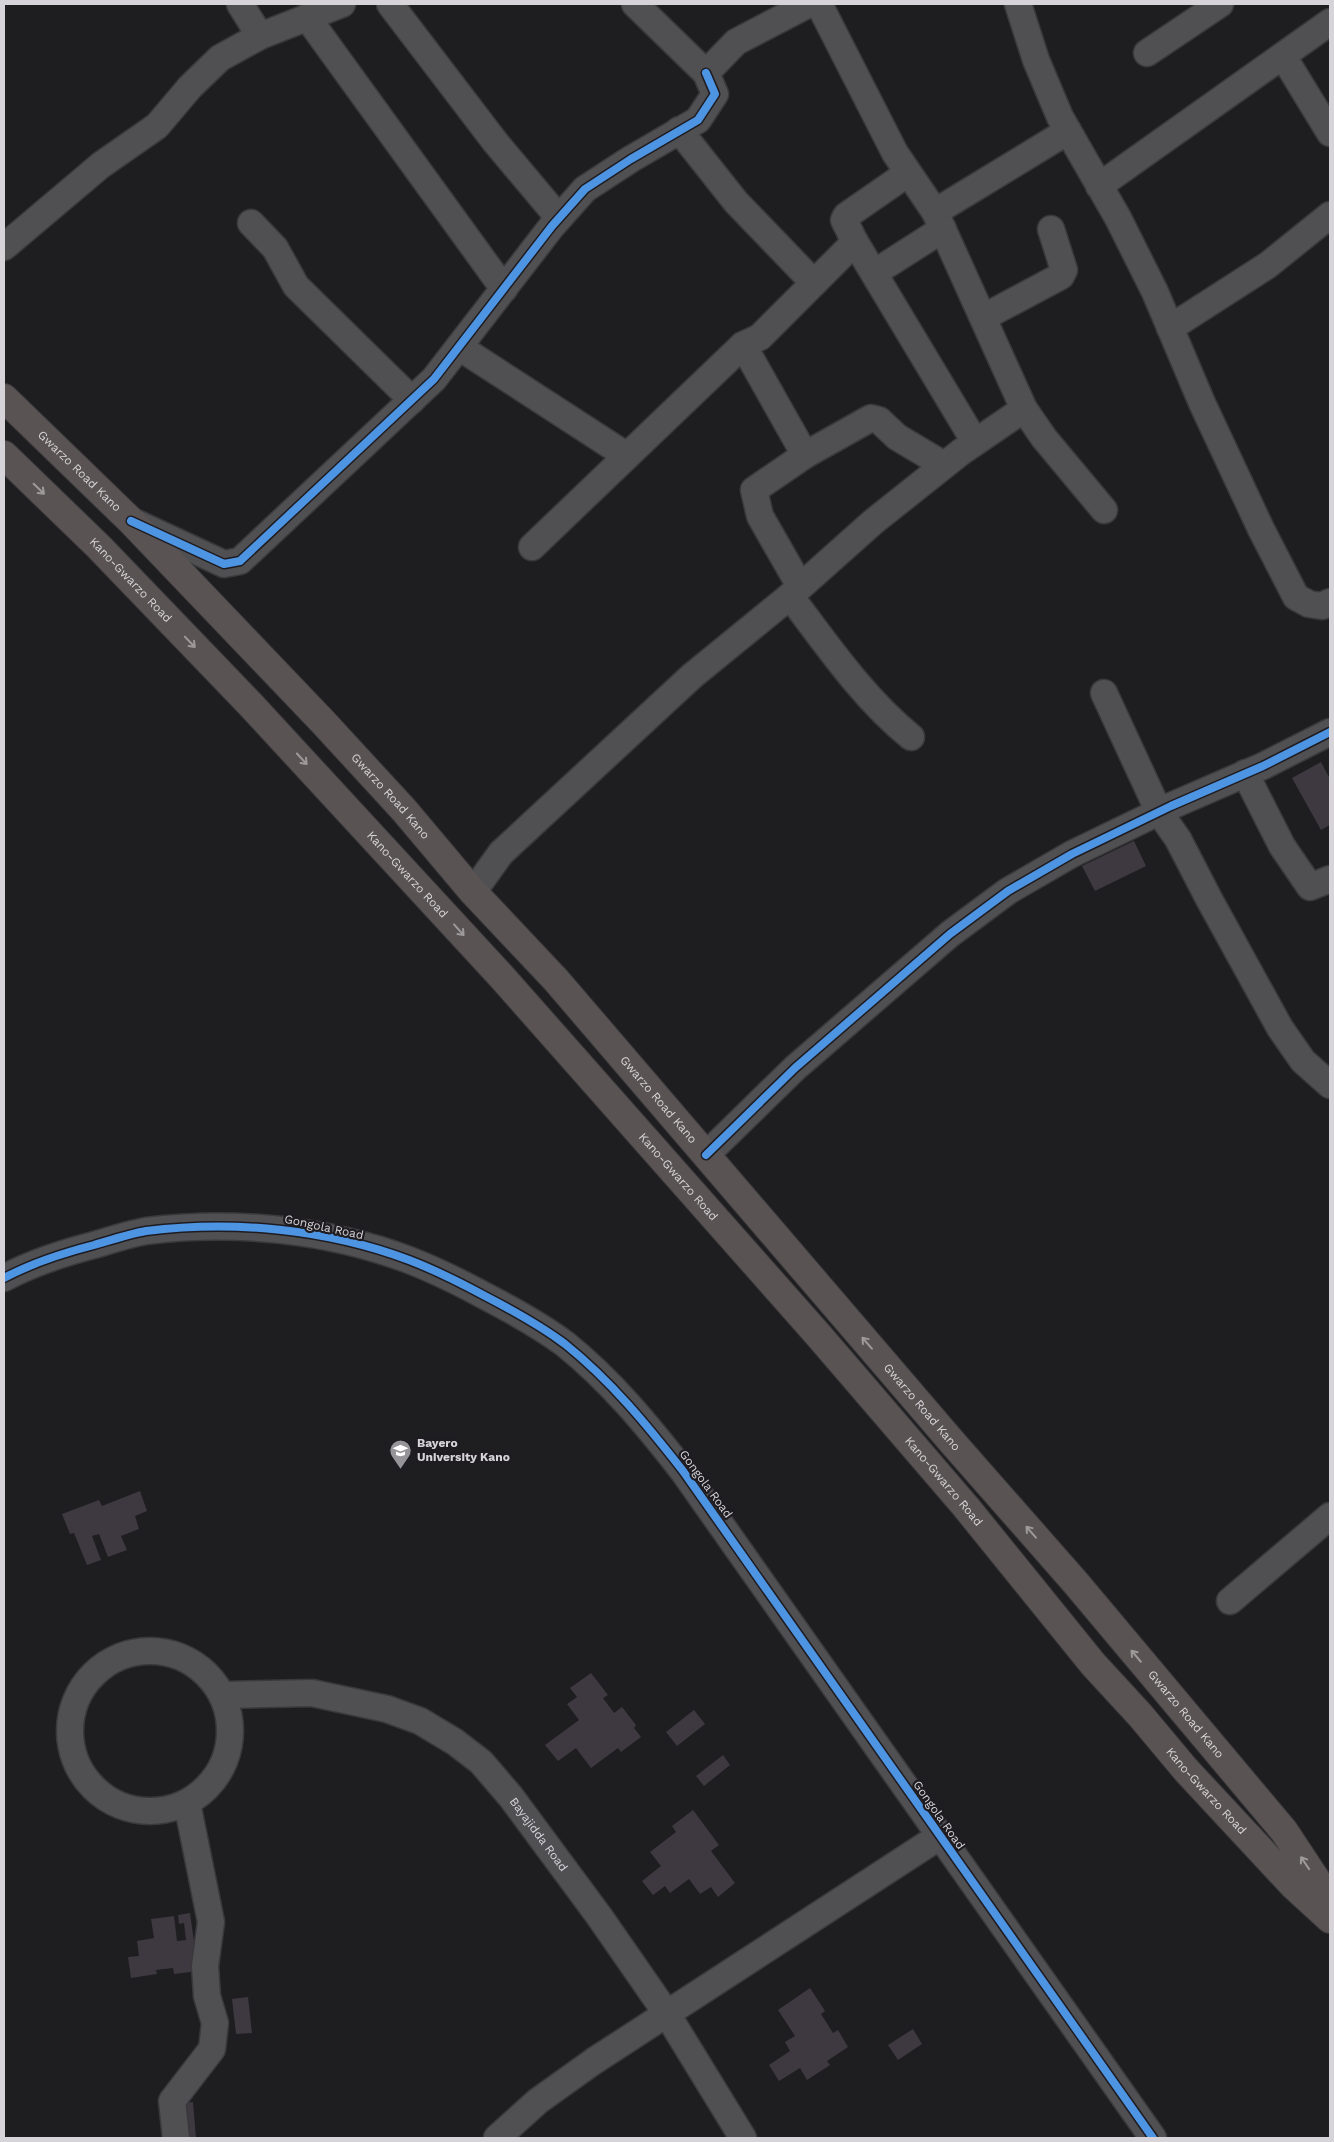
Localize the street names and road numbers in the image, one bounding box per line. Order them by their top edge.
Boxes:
street label: Gwarzo Road Kano [35,428,124,515]
street label: Kano-Gwarzo Road [87,535,175,625]
street label: Gwarzo Road Kano [348,750,432,842]
street label: Kano-Gwarzo Road [364,828,451,921]
street label: Gwarzo Road Kano [617,1053,700,1146]
street label: Kano-Gwarzo Road [636,1130,721,1223]
street label: Gongola Road [283,1212,365,1242]
street label: Gwarzo Road Kano [881,1361,963,1454]
street label: Kano-Gwarzo Road [902,1434,985,1529]
street label: Gongola Road [677,1447,735,1521]
street label: Gwarzo Road Kano [1145,1667,1227,1761]
street label: Kano-Gwarzo Road [1163,1745,1249,1837]
street label: Gongola Road [910,1778,968,1852]
street label: Bayajidda Road [507,1795,571,1874]

